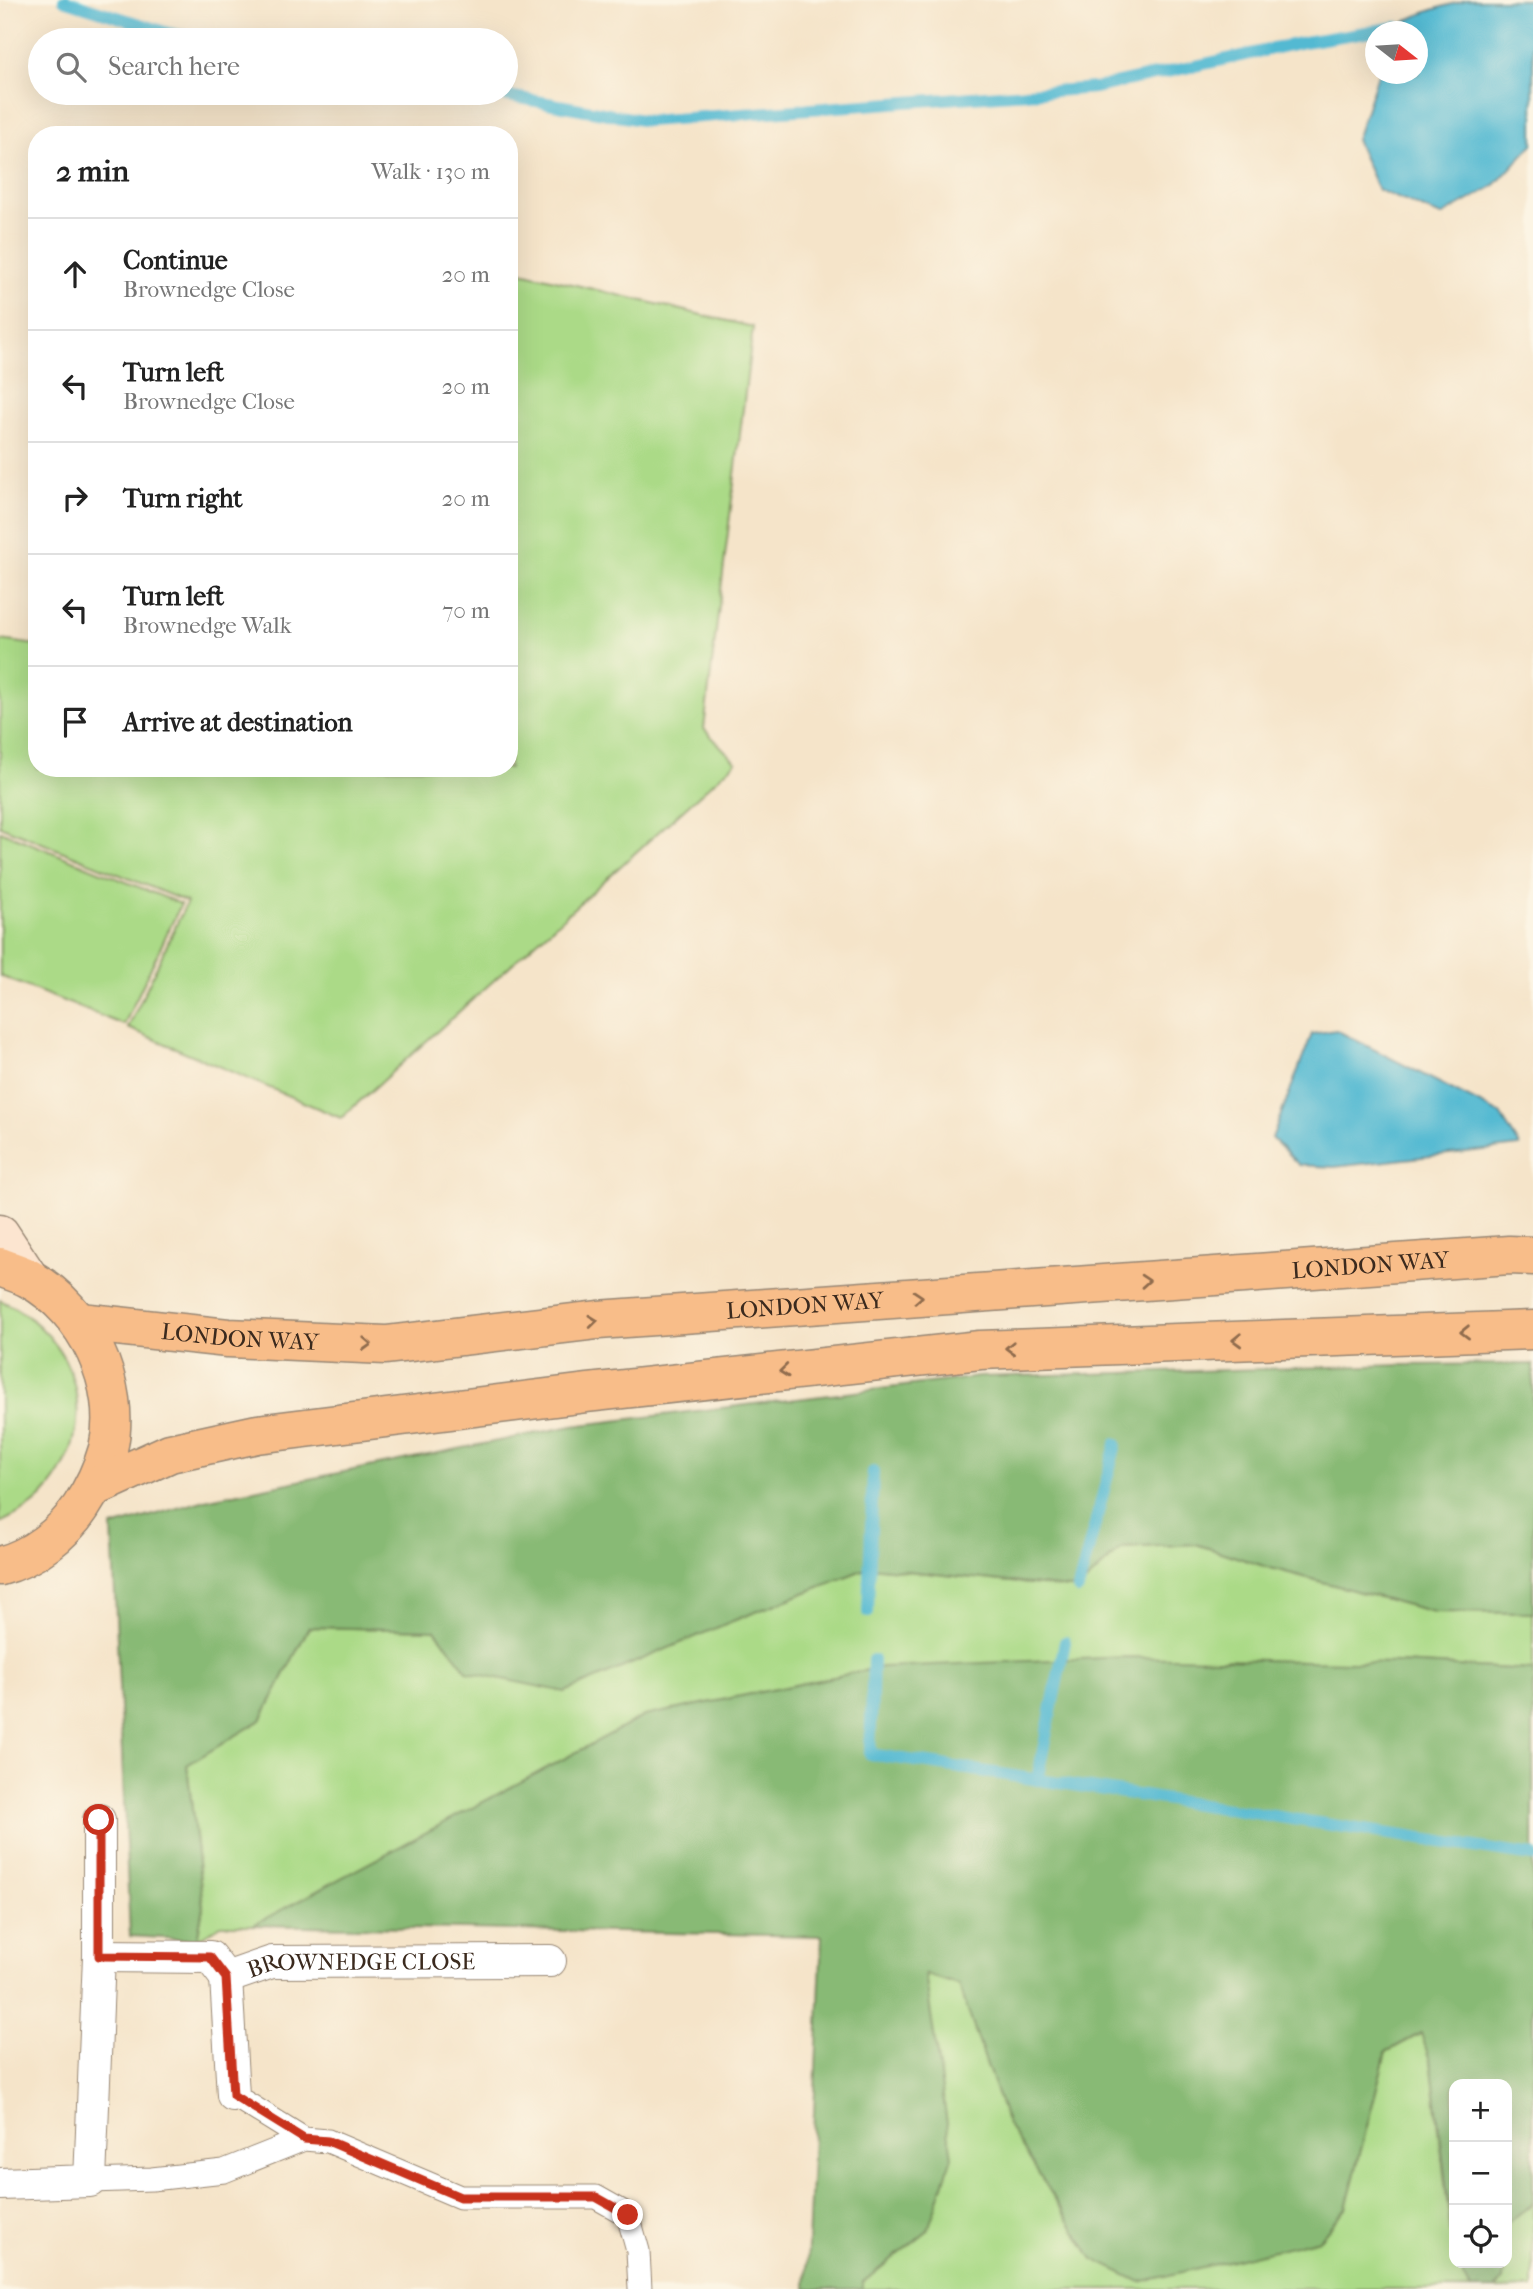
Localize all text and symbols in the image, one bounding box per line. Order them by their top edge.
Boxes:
north arrow [1365,21,1428,84]
search box [28,28,518,105]
icon: search [52,48,90,86]
text: Search here [108,51,240,82]
text: 2 min [56,154,129,189]
text: Walk · 130 m [371,158,490,185]
text: Continue [123,245,228,276]
icon: ahead [56,255,94,293]
text: 20 m [441,261,490,288]
text: Brownedge Close [123,276,295,303]
text: Turn left [123,357,224,388]
icon: left [56,367,94,405]
text: 20 m [441,373,490,400]
text: Brownedge Close [123,388,295,415]
icon: right [56,479,94,517]
text: Turn right [123,483,243,514]
text: 20 m [441,485,490,512]
text: Turn left [123,581,224,612]
icon: left [56,591,94,629]
text: 70 m [442,597,490,624]
text: Brownedge Walk [123,612,292,639]
icon: arrive [56,703,94,741]
text: Arrive at destination [123,707,353,738]
street label: LONDON WAY [1291,1246,1452,1284]
one-way arrow [1140,1274,1151,1289]
street label: LONDON WAY [725,1287,886,1325]
one-way arrow [913,1290,924,1305]
one-way arrow [588,1314,599,1329]
street label: LONDON WAY [160,1318,321,1356]
one-way arrow [1459,1324,1470,1340]
one-way arrow [1232,1332,1243,1347]
one-way arrow [362,1337,373,1352]
one-way arrow [1004,1341,1015,1356]
one-way arrow [778,1364,790,1379]
route start [83,1804,114,1835]
street label: BROWNEDGE CLOSE [244,1947,475,1984]
map controls [1449,2079,1512,2268]
button: + [1449,2079,1512,2142]
button: − [1449,2142,1512,2205]
route end [612,2199,643,2230]
button: locate [1449,2205,1512,2268]

